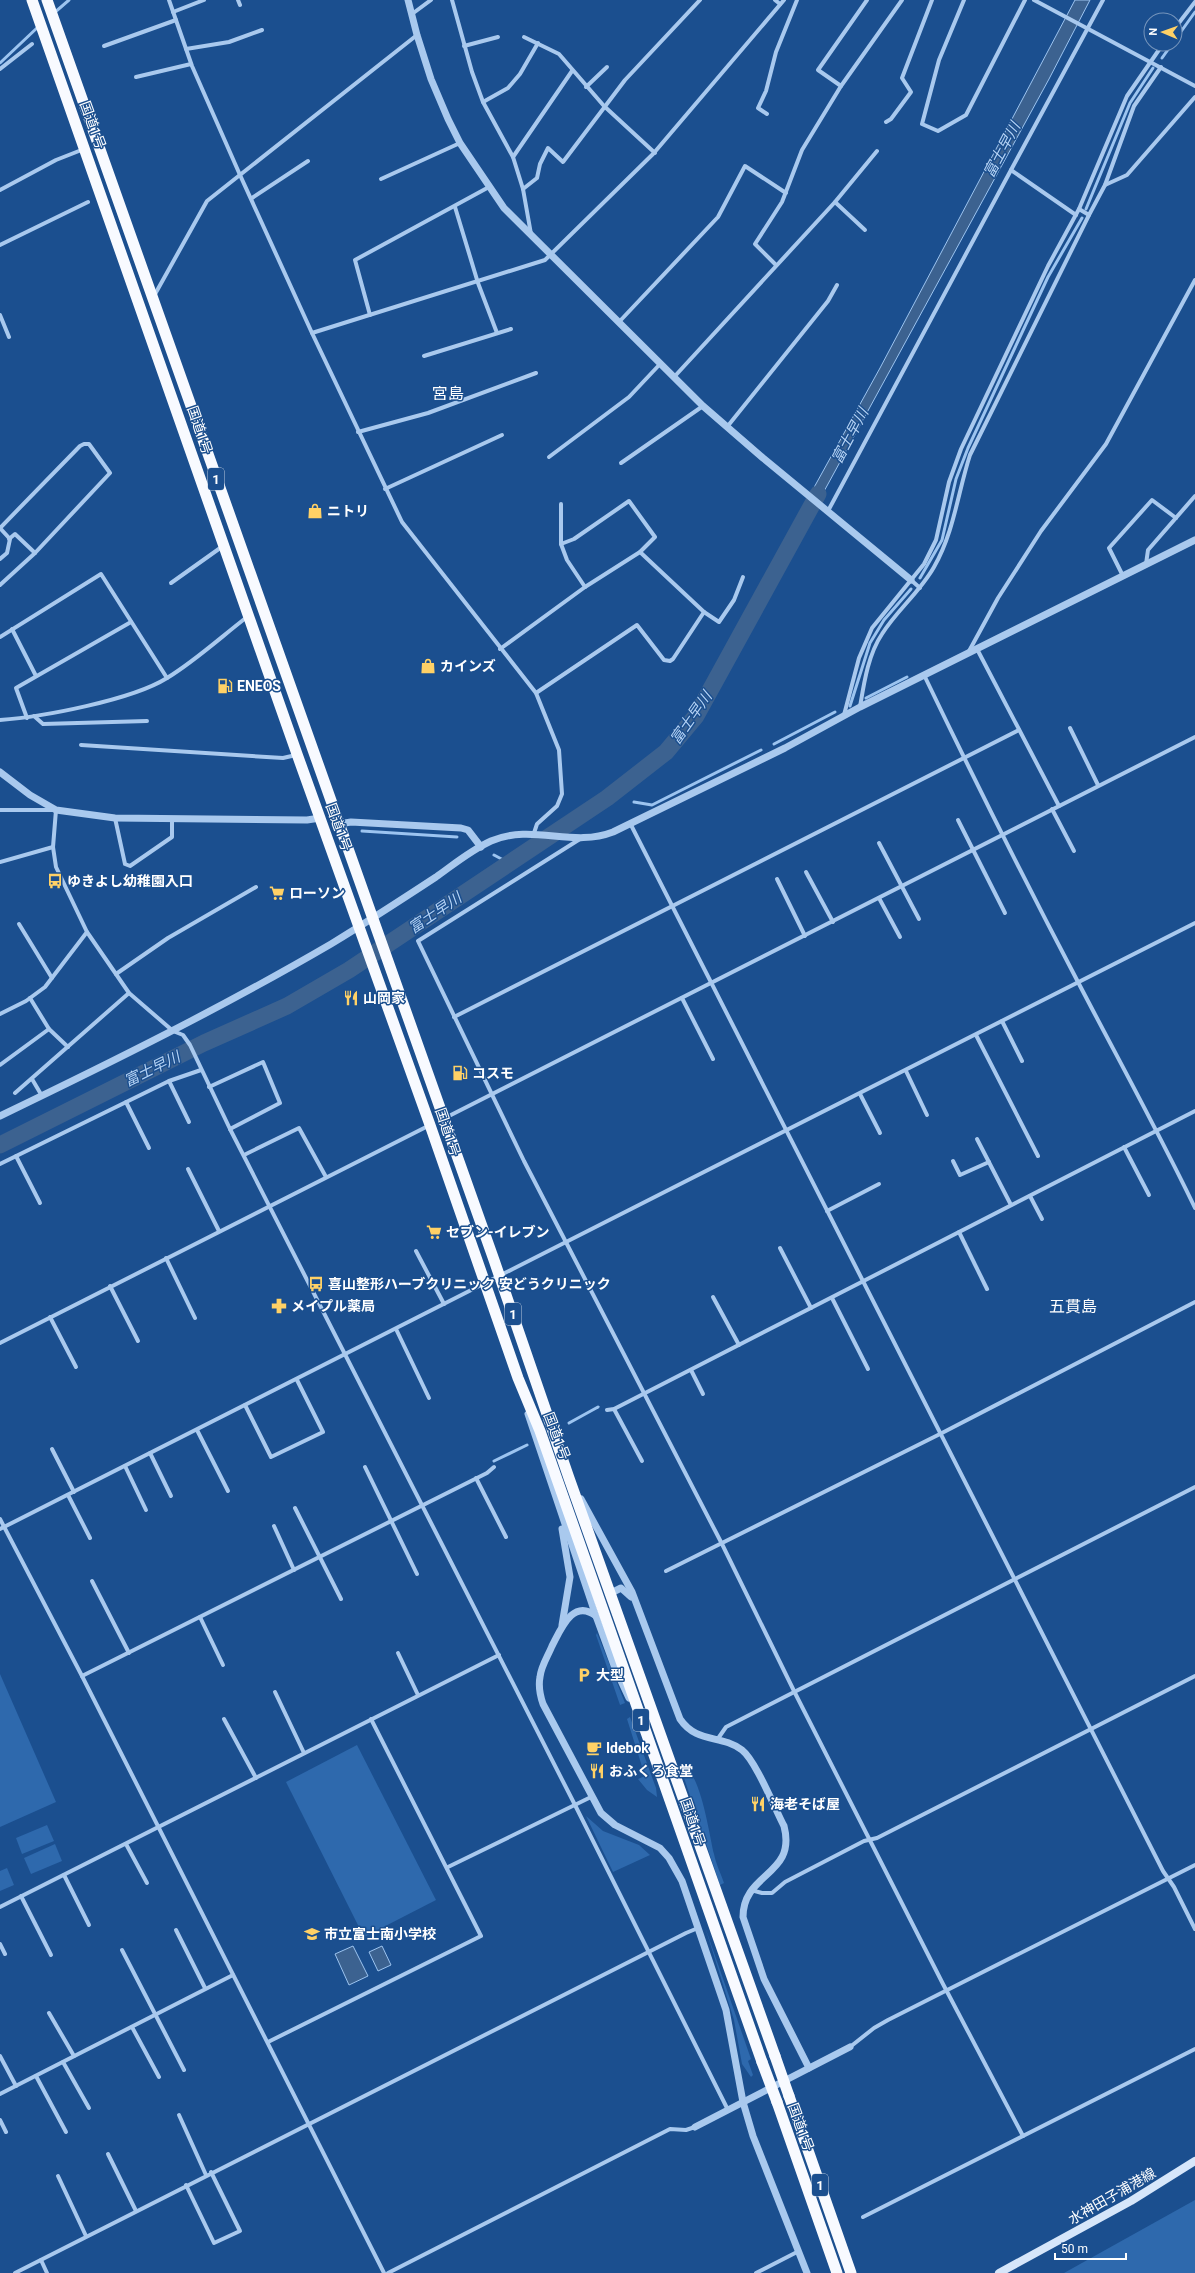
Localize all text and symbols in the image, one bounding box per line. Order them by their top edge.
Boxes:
north arrow [1143,12,1183,52]
text: N [1147,27,1160,36]
street label: 国道1号 [77,99,109,151]
water label: 富士早川 [980,118,1025,181]
district label: 宮島 [432,384,464,403]
street label: 国道1号 [184,404,216,456]
water label: 富士早川 [828,404,873,467]
road number: 1 [208,468,224,490]
shop icon: ニトリ [306,502,324,520]
place label: ニトリ [327,503,369,519]
shop icon: カインズ [419,657,437,675]
place label: カインズ [440,658,496,674]
fuel station icon: ENEOS [216,677,234,695]
place label: ENEOS [237,678,281,694]
water label: 富士早川 [666,687,717,748]
street label: 国道1号 [323,801,355,853]
bus stop icon: ゆきよし幼稚園入口 [46,872,64,890]
place label: ゆきよし幼稚園入口 [67,873,193,889]
supermarket icon: ローソン [268,884,286,902]
place label: ローソン [289,885,345,901]
water label: 富士早川 [405,888,467,937]
restaurant icon: 山岡家 [342,989,360,1007]
place label: 山岡家 [363,990,405,1006]
water label: 富士早川 [121,1047,185,1090]
fuel station icon: コスモ [451,1064,469,1082]
place label: コスモ [472,1065,514,1081]
street label: 国道1号 [432,1106,464,1158]
supermarket icon: セブン-イレブン [425,1223,443,1241]
place label: セブン-イレブン [446,1224,550,1240]
bus stop icon: 喜山整形ハーブクリニック 安どうクリニック [307,1275,325,1293]
place label: 喜山整形ハーブクリニック 安どうクリニック [328,1276,611,1292]
pharmacy icon: メイプル薬局 [270,1297,288,1315]
district label: 五貫島 [1049,1297,1097,1316]
place label: メイプル薬局 [291,1298,375,1314]
road number: 1 [505,1303,521,1325]
street label: 国道1号 [541,1410,573,1462]
parking icon: 大型 [575,1666,593,1684]
place label: 大型 [596,1667,624,1683]
road number: 1 [633,1709,649,1731]
cafe icon: Idebok [585,1739,603,1757]
place label: Idebok [606,1740,649,1756]
restaurant icon: おふくろ食堂 [588,1762,606,1780]
place label: おふくろ食堂 [609,1763,693,1779]
restaurant icon: 海老そば屋 [749,1795,767,1813]
street label: 国道1号 [677,1796,709,1848]
place label: 海老そば屋 [770,1796,840,1812]
school or university icon: 市立富士南小学校 [303,1925,321,1943]
place label: 市立富士南小学校 [324,1926,436,1942]
street label: 国道1号 [785,2101,817,2153]
street label: 水神田子浦港線 [1066,2165,1158,2227]
road number: 1 [812,2174,828,2196]
scale bar [1055,2235,1126,2261]
text: 50 m [1061,2242,1088,2256]

